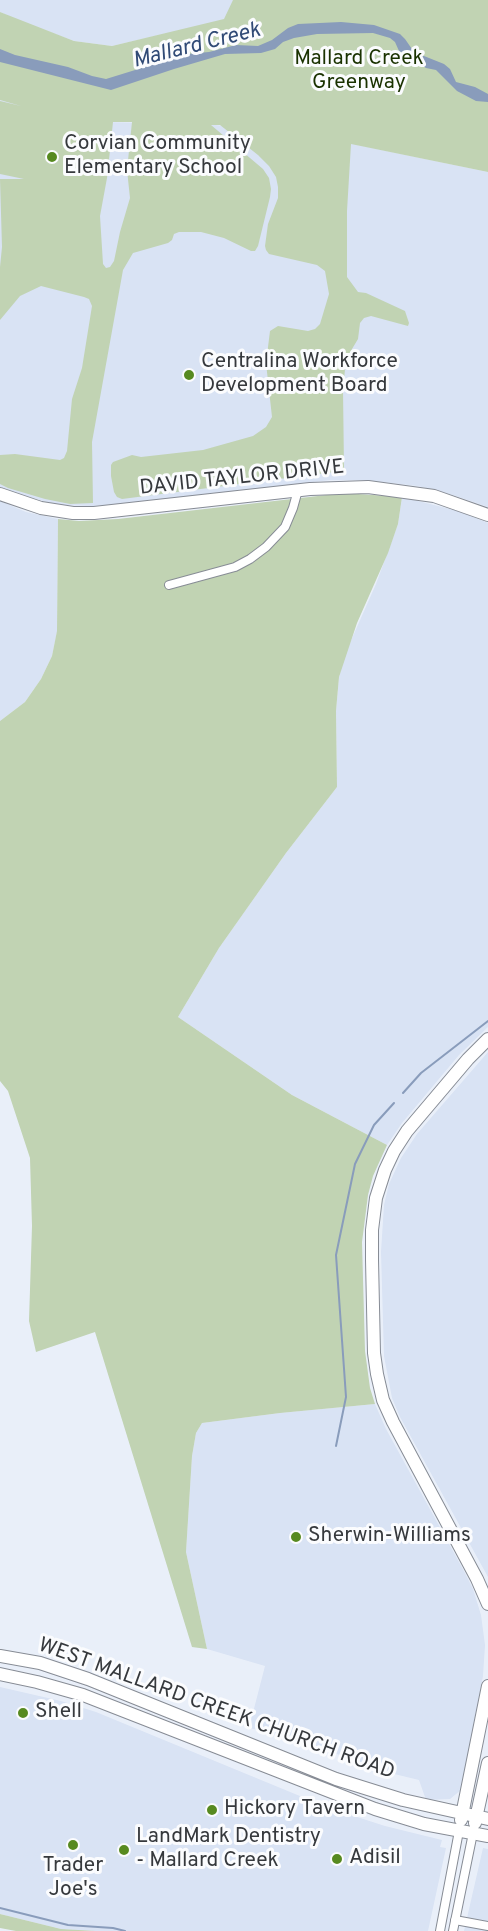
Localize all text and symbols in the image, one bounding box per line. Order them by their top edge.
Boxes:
water label: Mallard Creek [131,18,263,76]
park label: Mallard Creek Greenway [294,47,424,97]
place label: Corvian Community Elementary School [64,132,251,182]
marker: Corvian Community Elementary School [45,150,59,164]
place label: Centralina Workforce Development Board [201,350,398,400]
marker: Centralina Workforce Development Board [182,368,196,382]
street label: DAVID TAYLOR DRIVE [138,456,346,502]
place label: Sherwin-Williams [308,1524,471,1550]
marker: Sherwin-Williams [289,1530,303,1544]
street label: WEST MALLARD CREEK CHURCH ROAD [34,1634,398,1786]
place label: Shell [35,1700,82,1726]
marker: Shell [16,1706,30,1720]
place label: Hickory Tavern [224,1797,365,1823]
marker: Hickory Tavern [205,1803,219,1817]
place label: LandMark Dentistry - Mallard Creek [136,1825,321,1875]
marker: Trader Joe's [66,1838,80,1852]
marker: LandMark Dentistry - Mallard Creek [117,1843,131,1857]
place label: Adisil [349,1846,401,1872]
marker: Adisil [330,1852,344,1866]
place label: Trader Joe's [43,1854,103,1904]

